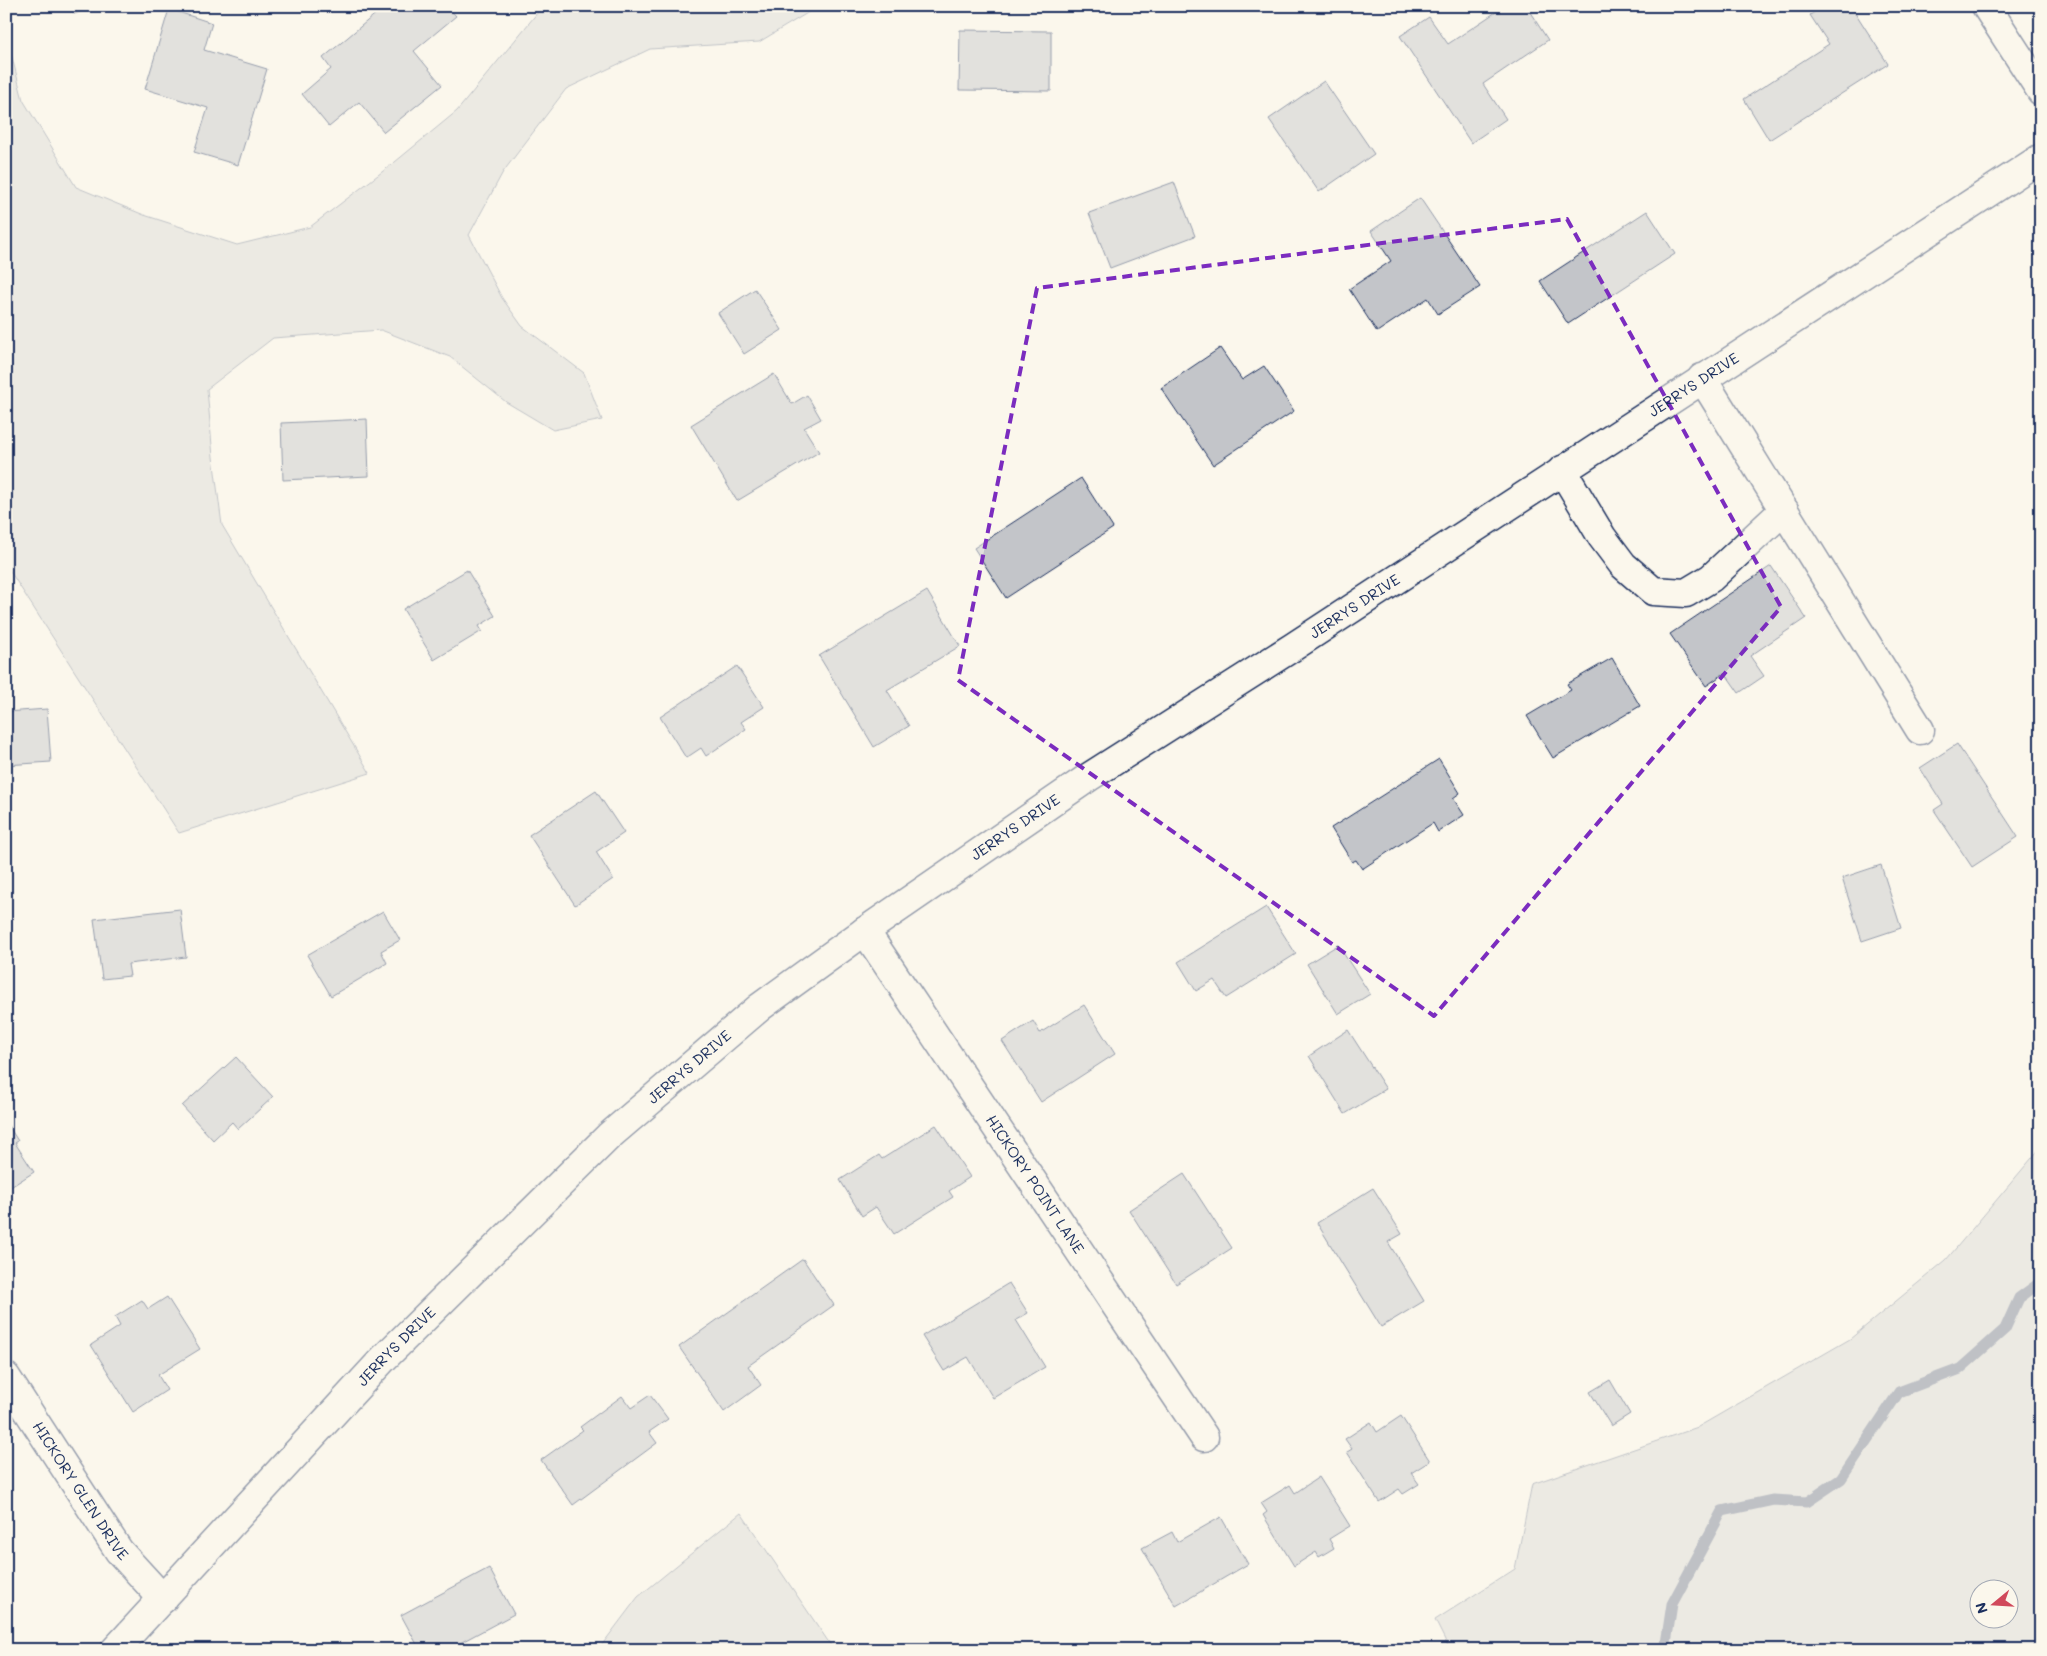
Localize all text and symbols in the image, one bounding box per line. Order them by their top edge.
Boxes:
street label: JERRYS DRIVE [1644,347,1743,421]
street label: JERRYS DRIVE [1305,569,1404,643]
street label: JERRYS DRIVE [966,789,1064,864]
street label: JERRYS DRIVE [643,1025,735,1108]
street label: HICKORY POINT LANE [982,1111,1090,1257]
street label: JERRYS DRIVE [352,1301,440,1390]
street label: HICKORY GLEN DRIVE [29,1417,134,1564]
north arrow [1970,1578,2020,1628]
text: N [1970,1600,1992,1616]

